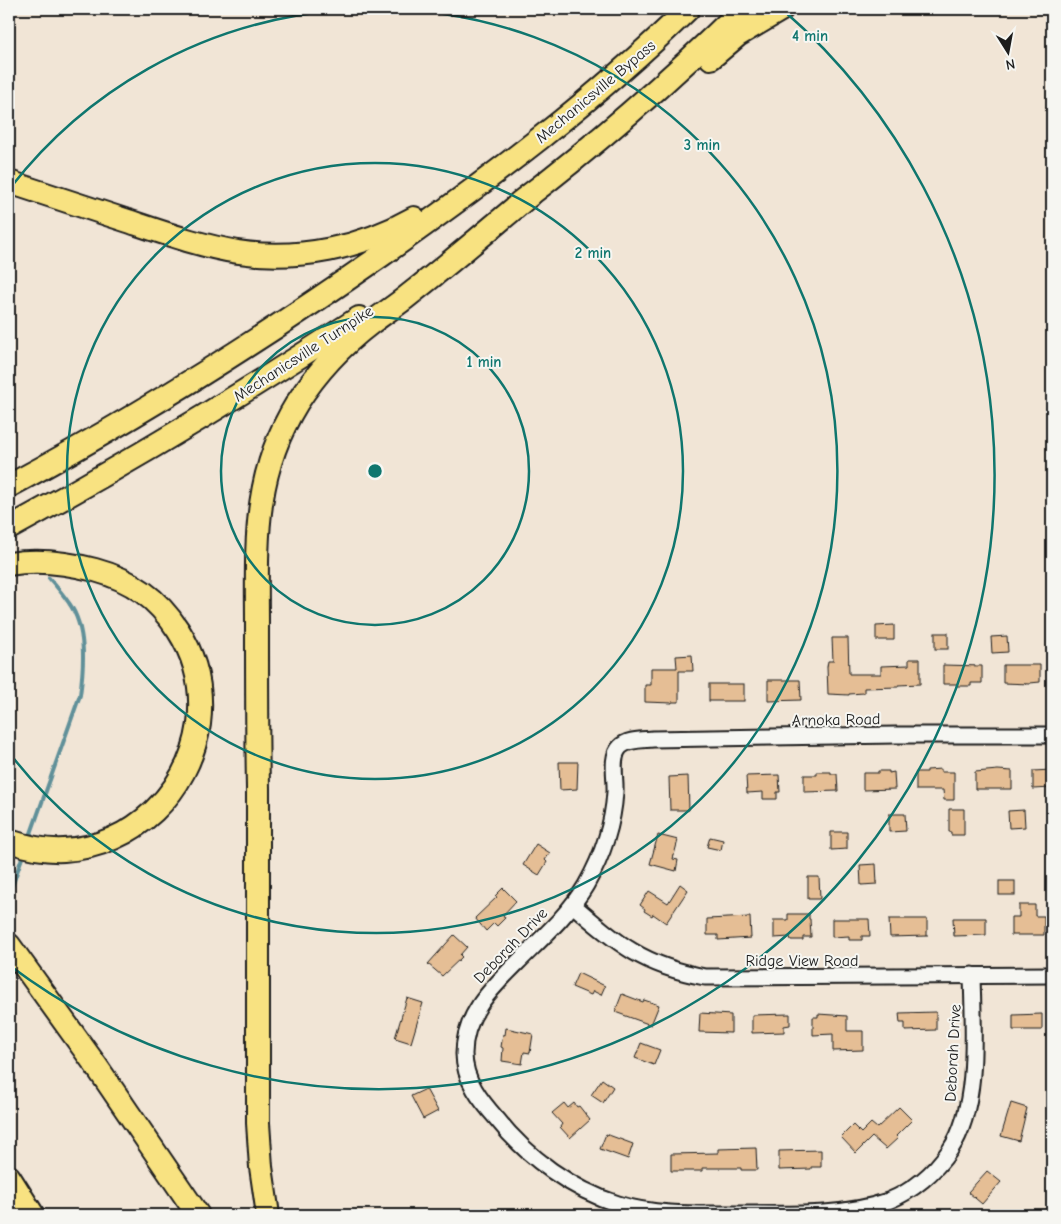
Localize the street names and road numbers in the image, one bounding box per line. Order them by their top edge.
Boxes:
street label: Mechanicsville Bypass [532,36,659,147]
street label: Mechanicsville Turnpike [230,302,377,406]
street label: Arnoka Road [792,710,880,730]
street label: Deborah Drive [470,904,551,987]
street label: Ridge View Road [745,952,859,970]
street label: Deborah Drive [941,1004,965,1102]

